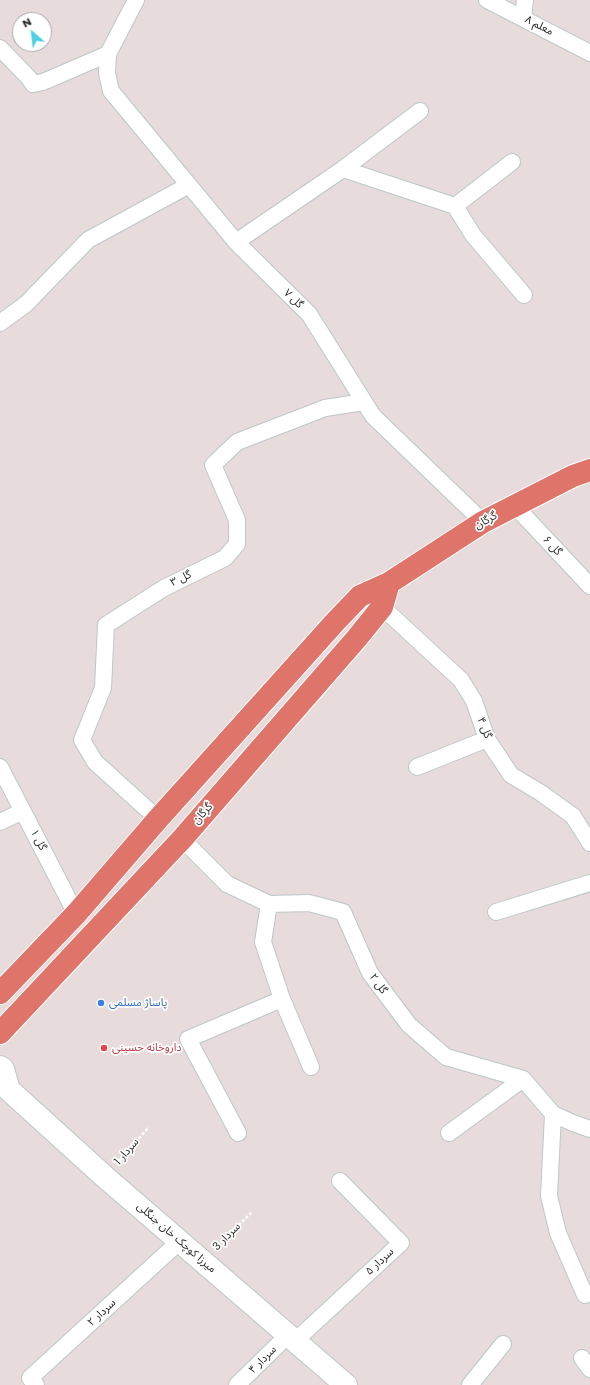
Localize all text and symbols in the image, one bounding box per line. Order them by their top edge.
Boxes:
north arrow [12,12,52,52]
text: N [19,13,34,31]
street label: معلم ۸ [523,13,555,39]
street label: گل ۷ [281,287,305,311]
street label: گرگان [472,509,500,533]
street label: گل ۶ [540,534,564,558]
street label: گل ۳ [168,568,194,590]
street label: گل ۴ [474,715,494,741]
street label: گرگان [190,801,216,827]
street label: گل ۱ [27,827,49,853]
street label: گل ۲ [366,971,390,997]
place label: پاساژ مسلمی [109,996,167,1010]
marker: پاساژ مسلمی [96,998,106,1008]
place label: داروخانه حسینی [112,1041,182,1055]
marker: داروخانه حسینی [99,1043,109,1053]
street label: سردار 1 [112,1136,142,1168]
street label: میرزا کوچک خان جنگلی [134,1200,218,1276]
street label: سردار 3 [210,1220,244,1254]
street label: سردار ۵ [363,1246,397,1278]
street label: سردار ۲ [85,1297,119,1329]
street label: سردار ۴ [246,1343,280,1377]

